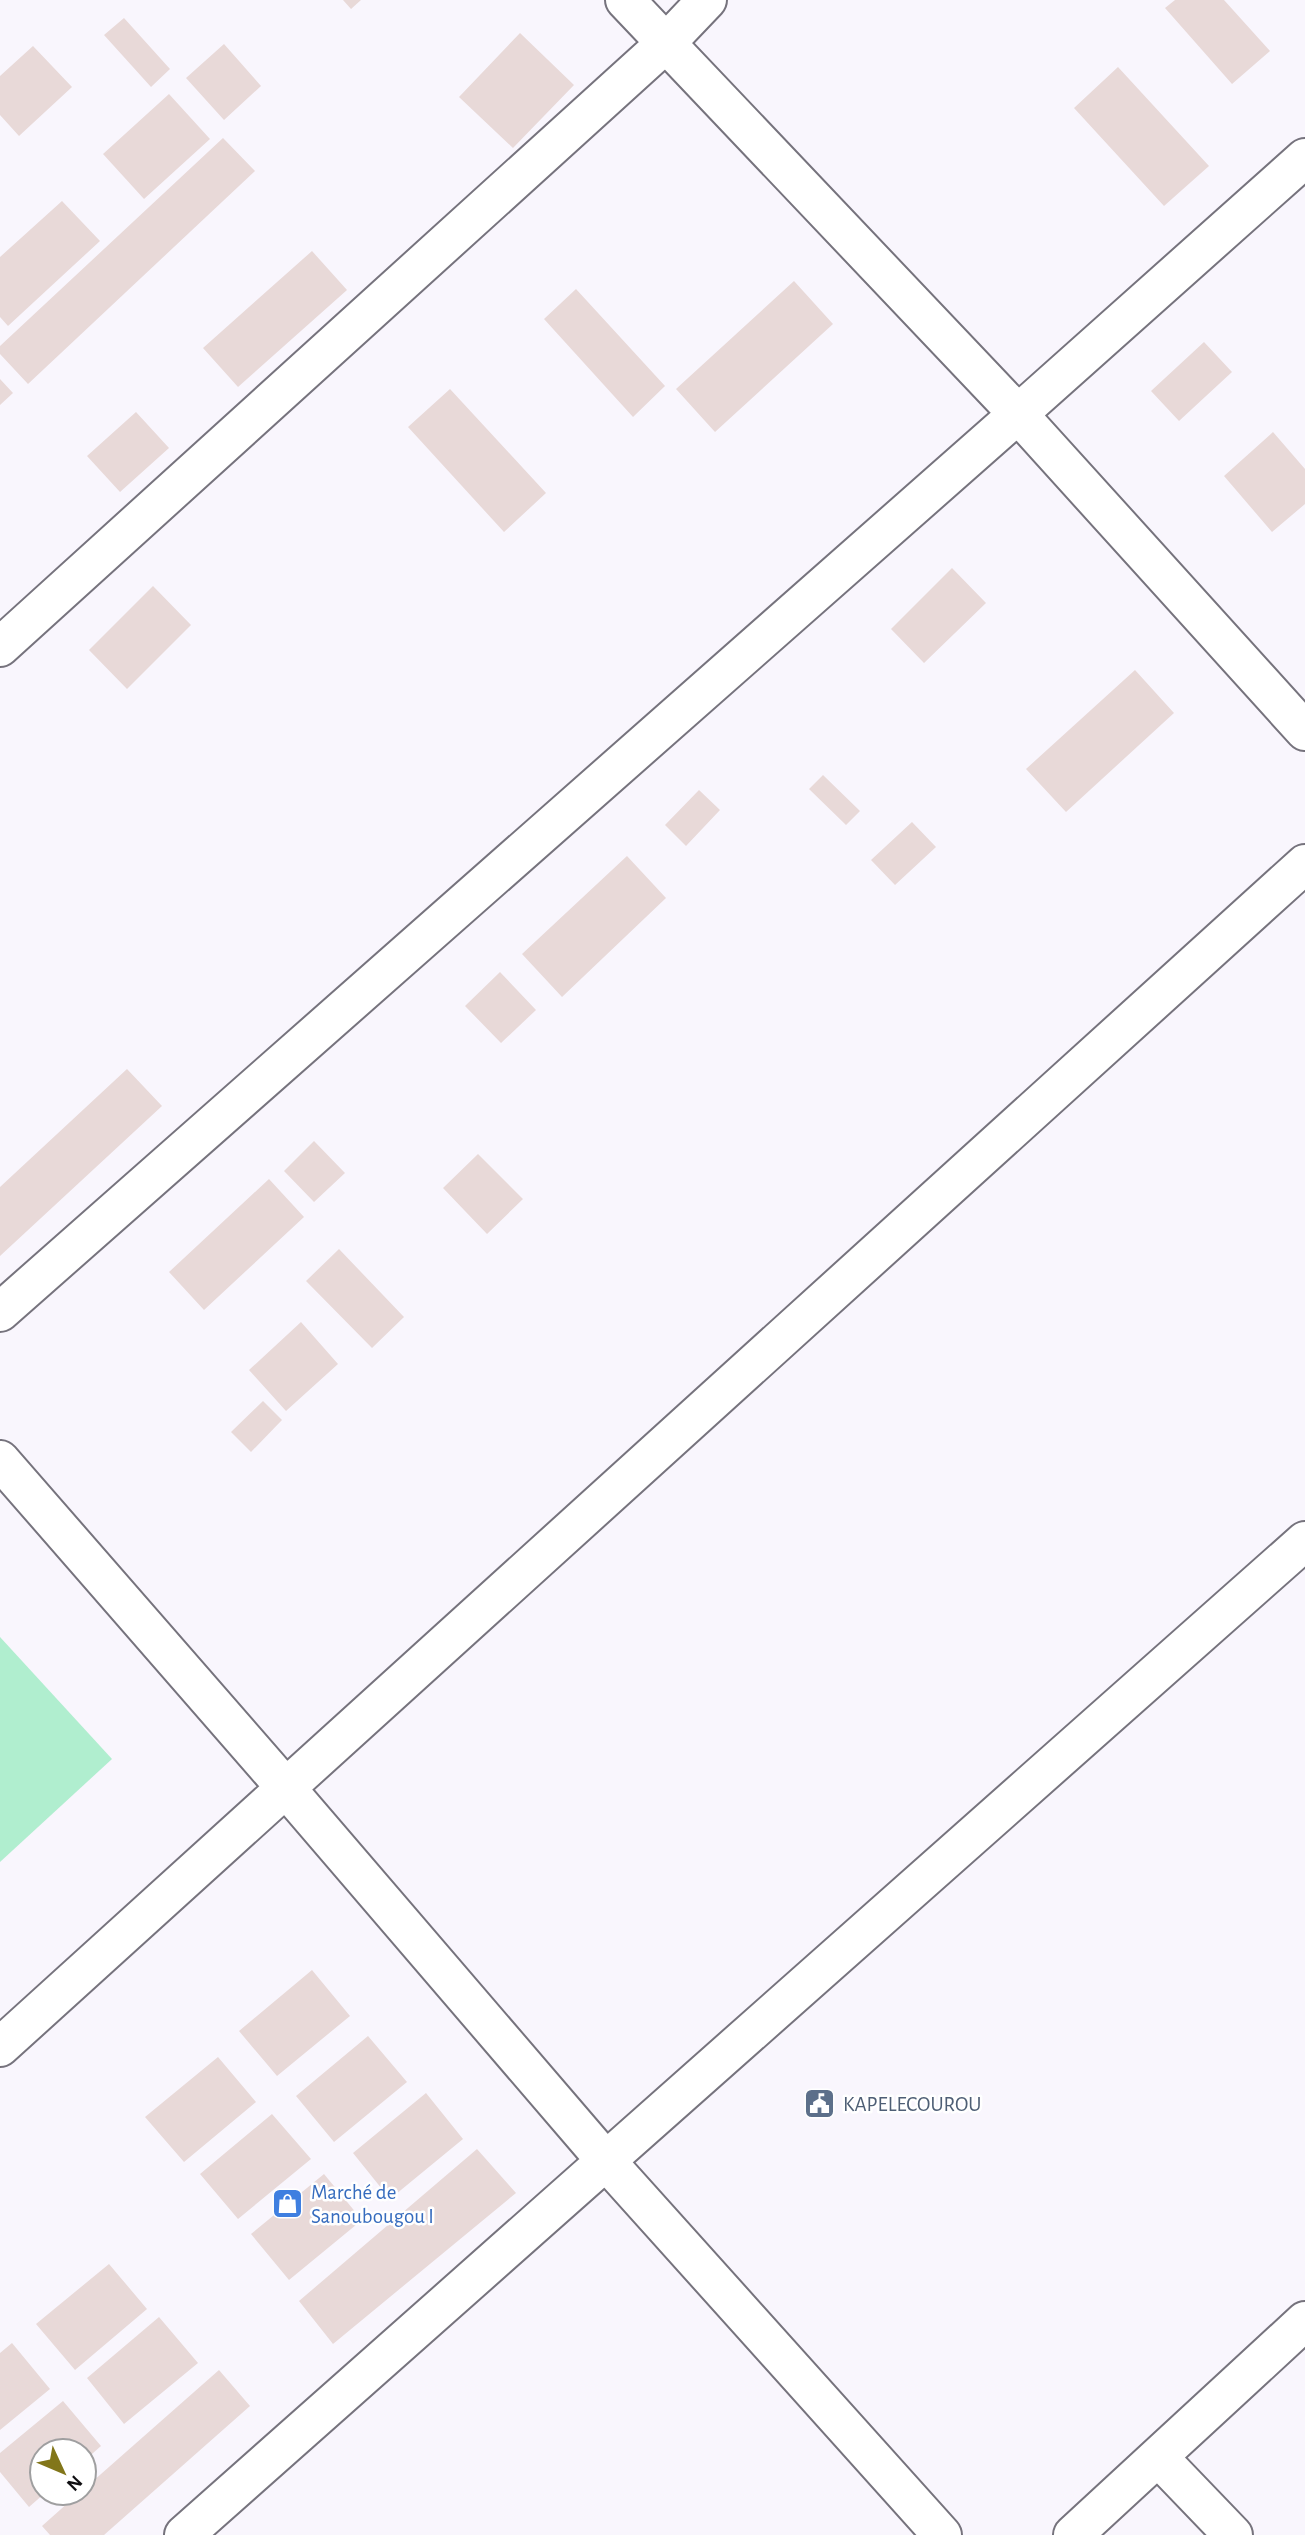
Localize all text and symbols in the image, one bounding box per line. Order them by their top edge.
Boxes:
public building icon: KAPELECOUROU [803,2087,837,2121]
place label: KAPELECOUROU [843,2094,981,2115]
place label: Marché de Sanoubougou I [311,2182,434,2227]
shop icon: Marché de Sanoubougou I [271,2187,305,2221]
north arrow [28,2437,98,2507]
text: N [63,2471,86,2494]

